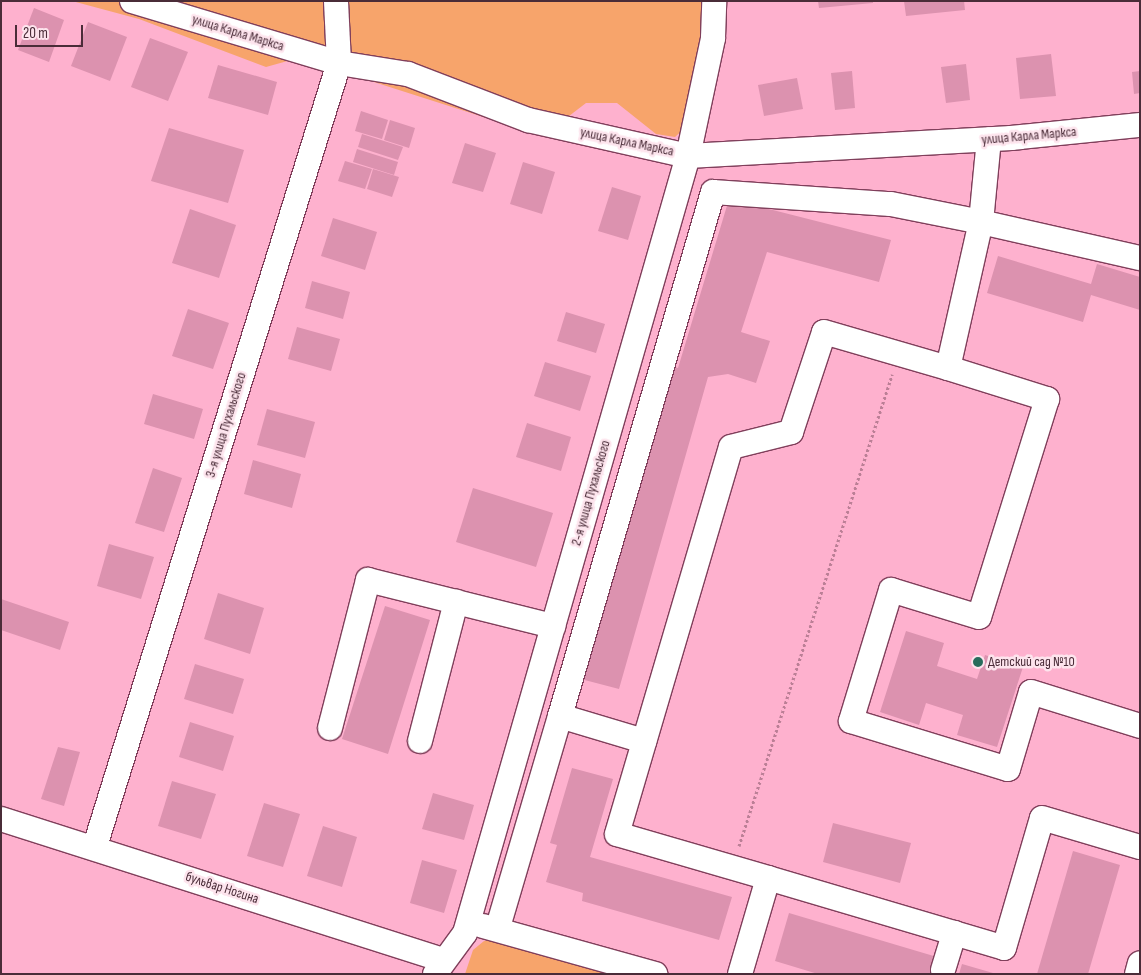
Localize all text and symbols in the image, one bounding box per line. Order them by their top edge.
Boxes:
street label: улица Карла Маркса [190,11,286,55]
scale bar [18,15,85,47]
text: 20 m [23,24,48,43]
street label: улица Карла Маркса [981,123,1077,149]
street label: улица Карла Маркса [579,124,675,160]
street label: 3-я улица Пухальского [202,370,250,480]
street label: 2-я улица Пухальского [568,438,614,548]
place label: Детский сад №10 [988,654,1075,670]
marker: Детский сад №10 [972,656,984,668]
street label: бульвар Ногина [183,868,261,908]

